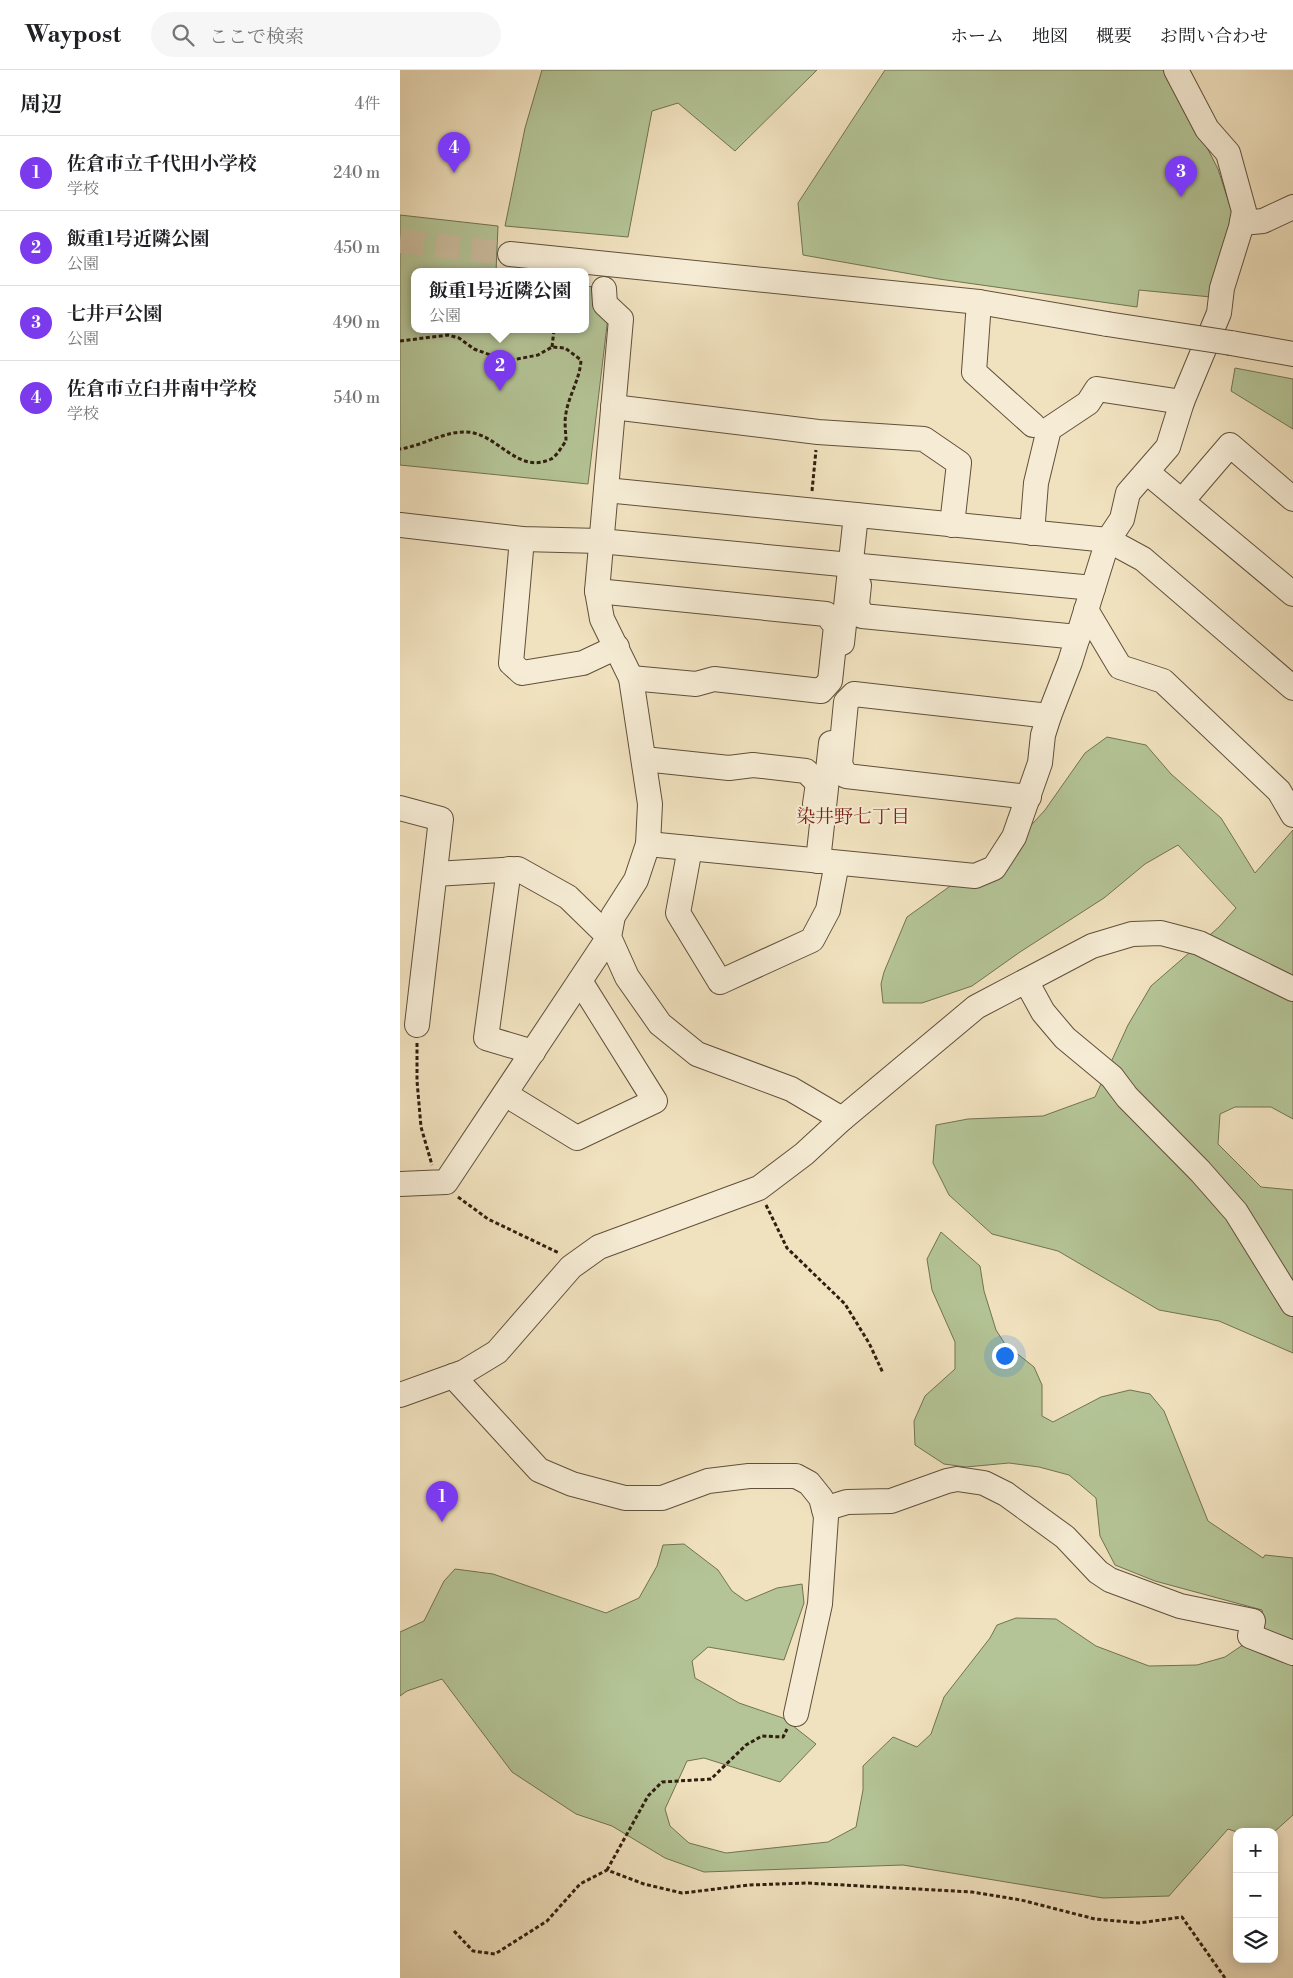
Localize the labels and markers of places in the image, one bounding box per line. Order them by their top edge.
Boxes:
pin: 4 [438,132,470,173]
pin: 3 [1165,156,1197,197]
pin: 2 [484,350,516,391]
pin: 1 [426,1481,458,1522]

